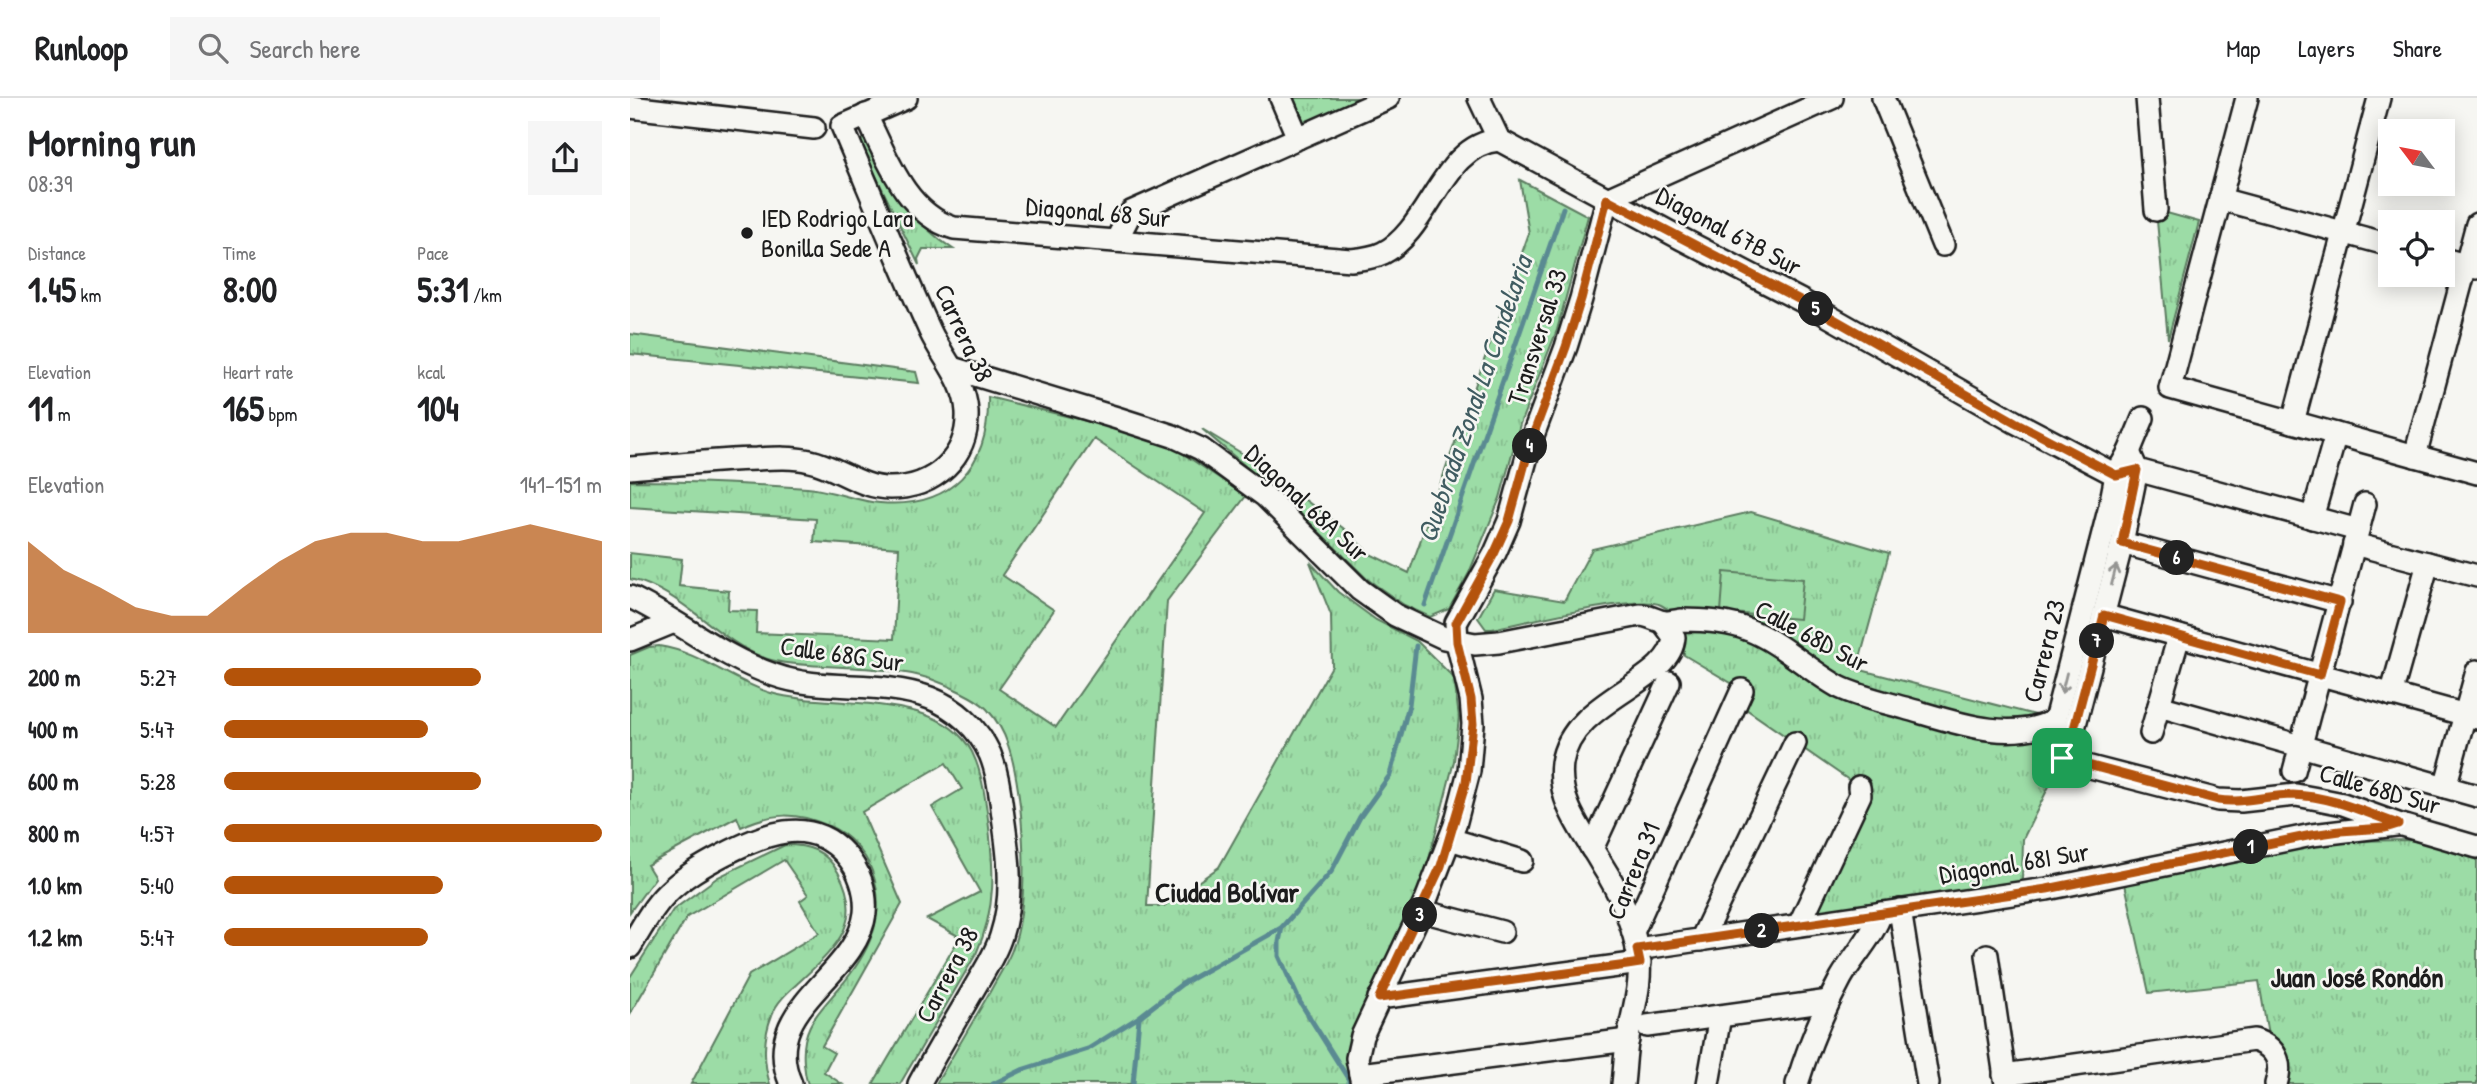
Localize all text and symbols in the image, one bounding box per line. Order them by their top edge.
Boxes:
search box [170,17,660,80]
text: Runloop [35,26,128,70]
icon: search [194,29,232,67]
text: Search here [250,31,361,66]
text: Map [2226,32,2260,64]
text: Layers [2298,32,2355,64]
text: Share [2393,32,2442,64]
text: Morning run [28,116,196,168]
north arrow [2378,119,2455,196]
map controls [2378,119,2455,287]
button: share [528,121,602,195]
text: 08:39 [28,168,72,199]
street label: Diagonal 67B Sur [1650,178,1808,284]
street label: Diagonal 68 Sur [1024,188,1172,235]
place label: IED Rodrigo Lara Bonilla Sede A [761,200,913,265]
button: locate [2378,210,2455,287]
marker: IED Rodrigo Lara Bonilla Sede A [739,225,755,241]
text: Distance [28,240,86,266]
text: Time [223,240,256,266]
text: Pace [417,240,449,266]
water label: Quebrada Zonal La Candelaria [1407,248,1542,547]
street label: Transversal 33 [1498,264,1575,409]
text: 1.45 [28,266,76,313]
text: 8:00 [223,266,277,313]
text: 5:31 [417,266,469,313]
street label: Carrera 38 [927,278,1002,387]
text: km [76,282,101,308]
text: /km [469,282,502,308]
pin: 5 [1798,292,1834,326]
text: 5 [1811,295,1820,321]
text: Elevation [28,359,91,385]
text: Heart rate [223,359,294,385]
text: kcal [417,359,445,385]
text: 11 [28,385,53,432]
text: 165 [223,385,264,432]
text: 104 [417,385,459,432]
text: m [53,401,71,427]
text: bpm [264,401,297,427]
pin: 4 [1513,428,1548,464]
text: 4 [1526,432,1533,458]
street label: Diagonal 68A Sur [1238,436,1377,569]
text: Elevation [28,469,104,500]
text: 141–151 m [520,469,602,500]
pin: 6 [2160,540,2194,575]
text: 6 [2173,544,2180,570]
one-way arrow [2108,564,2121,587]
street label: Calle 68D Sur [1749,591,1875,680]
street label: Carrera 23 [2014,596,2073,706]
pin: 7 [2080,624,2114,658]
text: 7 [2092,627,2101,653]
street label: Calle 68G Sur [778,628,906,679]
text: 200 m [28,662,80,693]
text: 5:27 [140,662,177,693]
one-way arrow [2057,672,2070,694]
text: 400 m [28,714,78,745]
text: 5:47 [140,714,175,745]
pin [2032,728,2092,788]
icon: arrive [2043,739,2081,777]
street label: Calle 68D Sur [2316,755,2445,822]
text: 600 m [28,766,79,797]
text: 5:28 [140,766,176,797]
street label: Carrera 31 [1597,817,1668,925]
text: 800 m [28,818,80,849]
text: 4:57 [140,818,175,849]
pin: 1 [2234,830,2268,864]
street label: Diagonal 68I Sur [1936,833,2091,892]
text: 1 [2247,833,2254,859]
text: 1.0 km [28,870,82,901]
text: 5:40 [140,870,174,901]
district label: Ciudad Bolívar [1155,873,1299,911]
pin: 3 [1402,898,1438,932]
text: 3 [1415,901,1424,927]
pin: 2 [1744,914,1780,948]
text: 2 [1757,917,1766,943]
street label: Carrera 38 [907,921,986,1029]
text: 1.2 km [28,922,83,953]
text: 5:47 [140,922,175,953]
district label: Juan José Rondón [2270,958,2444,996]

